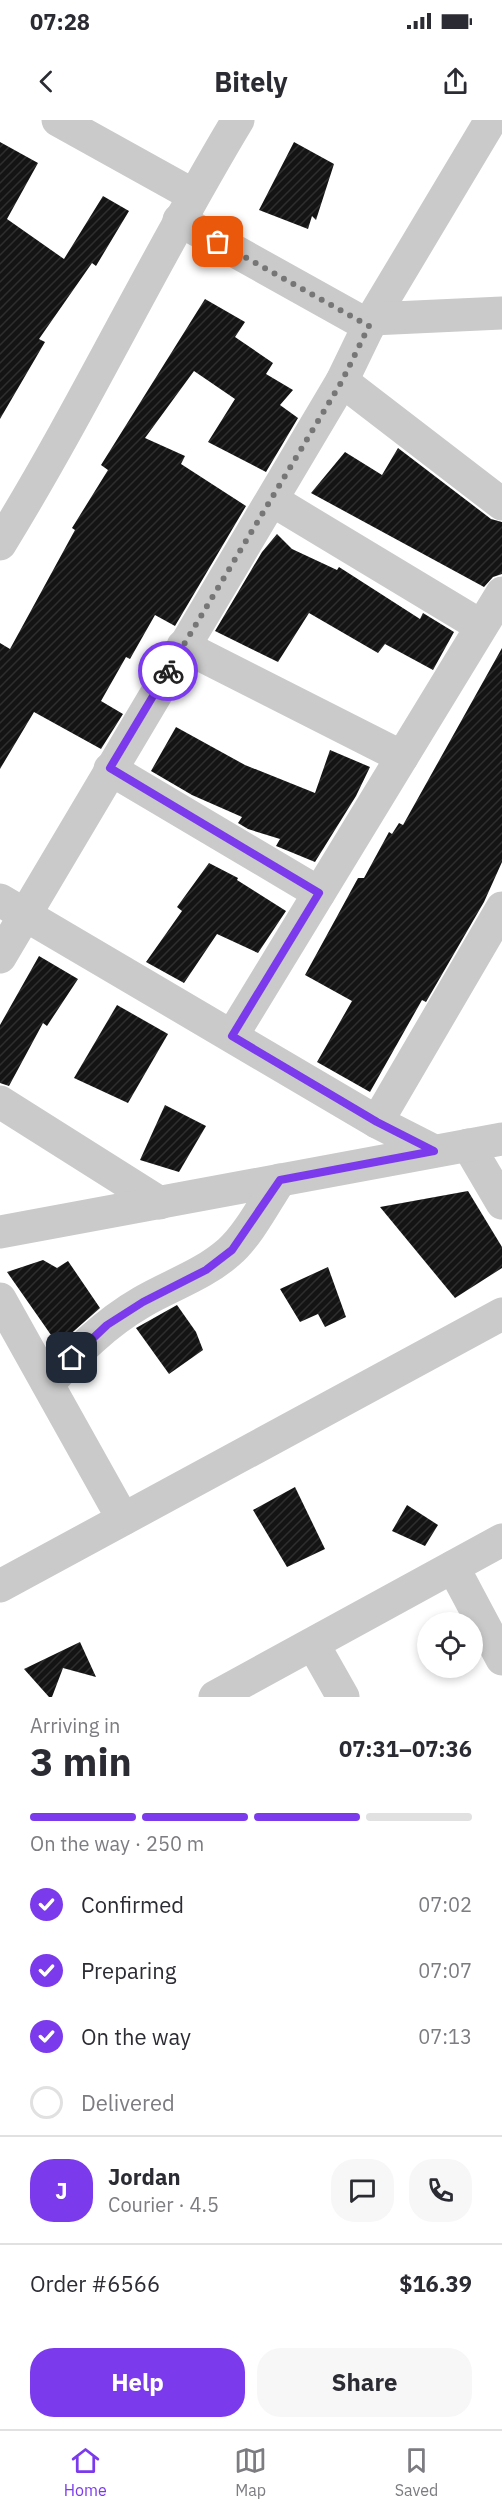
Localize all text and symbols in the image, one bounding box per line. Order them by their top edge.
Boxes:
text: 07:28 [30,7,90,36]
text: Bitely [214,64,288,99]
icon: back [30,65,63,98]
icon: share [439,65,472,98]
pin [192,216,243,267]
icon: bag [201,225,234,258]
courier [138,641,198,701]
icon: bike [152,655,185,688]
pin [46,1332,97,1383]
icon: home [55,1341,88,1374]
map controls [417,1612,483,1678]
button: locate [417,1612,483,1678]
text: Arriving in [30,1712,120,1739]
text: 07:31–07:36 [339,1734,472,1763]
text: 3 min [30,1736,132,1787]
text: On the way · 250 m [30,1830,204,1857]
icon: check [30,1888,63,1921]
text: Confirmed [81,1890,184,1919]
text: 07:02 [418,1891,472,1918]
icon: check [30,1954,63,1987]
text: Preparing [81,1956,176,1985]
text: 07:07 [418,1957,472,1984]
icon: check [30,2020,63,2053]
text: On the way [81,2022,191,2051]
text: 07:13 [418,2023,472,2050]
text: Delivered [81,2088,175,2117]
button: chat [331,2159,394,2222]
button: phone [409,2159,472,2222]
text: Jordan [108,2162,181,2191]
text: J [55,2176,68,2205]
text: Courier · 4.5 [108,2191,219,2218]
text: Order #6566 [30,2269,160,2298]
text: $16.39 [399,2269,472,2298]
button: Help [30,2348,245,2417]
button: Share [257,2348,472,2417]
tab: Home [64,2444,107,2500]
tab: Map [234,2444,267,2500]
tab: Saved [395,2444,438,2500]

